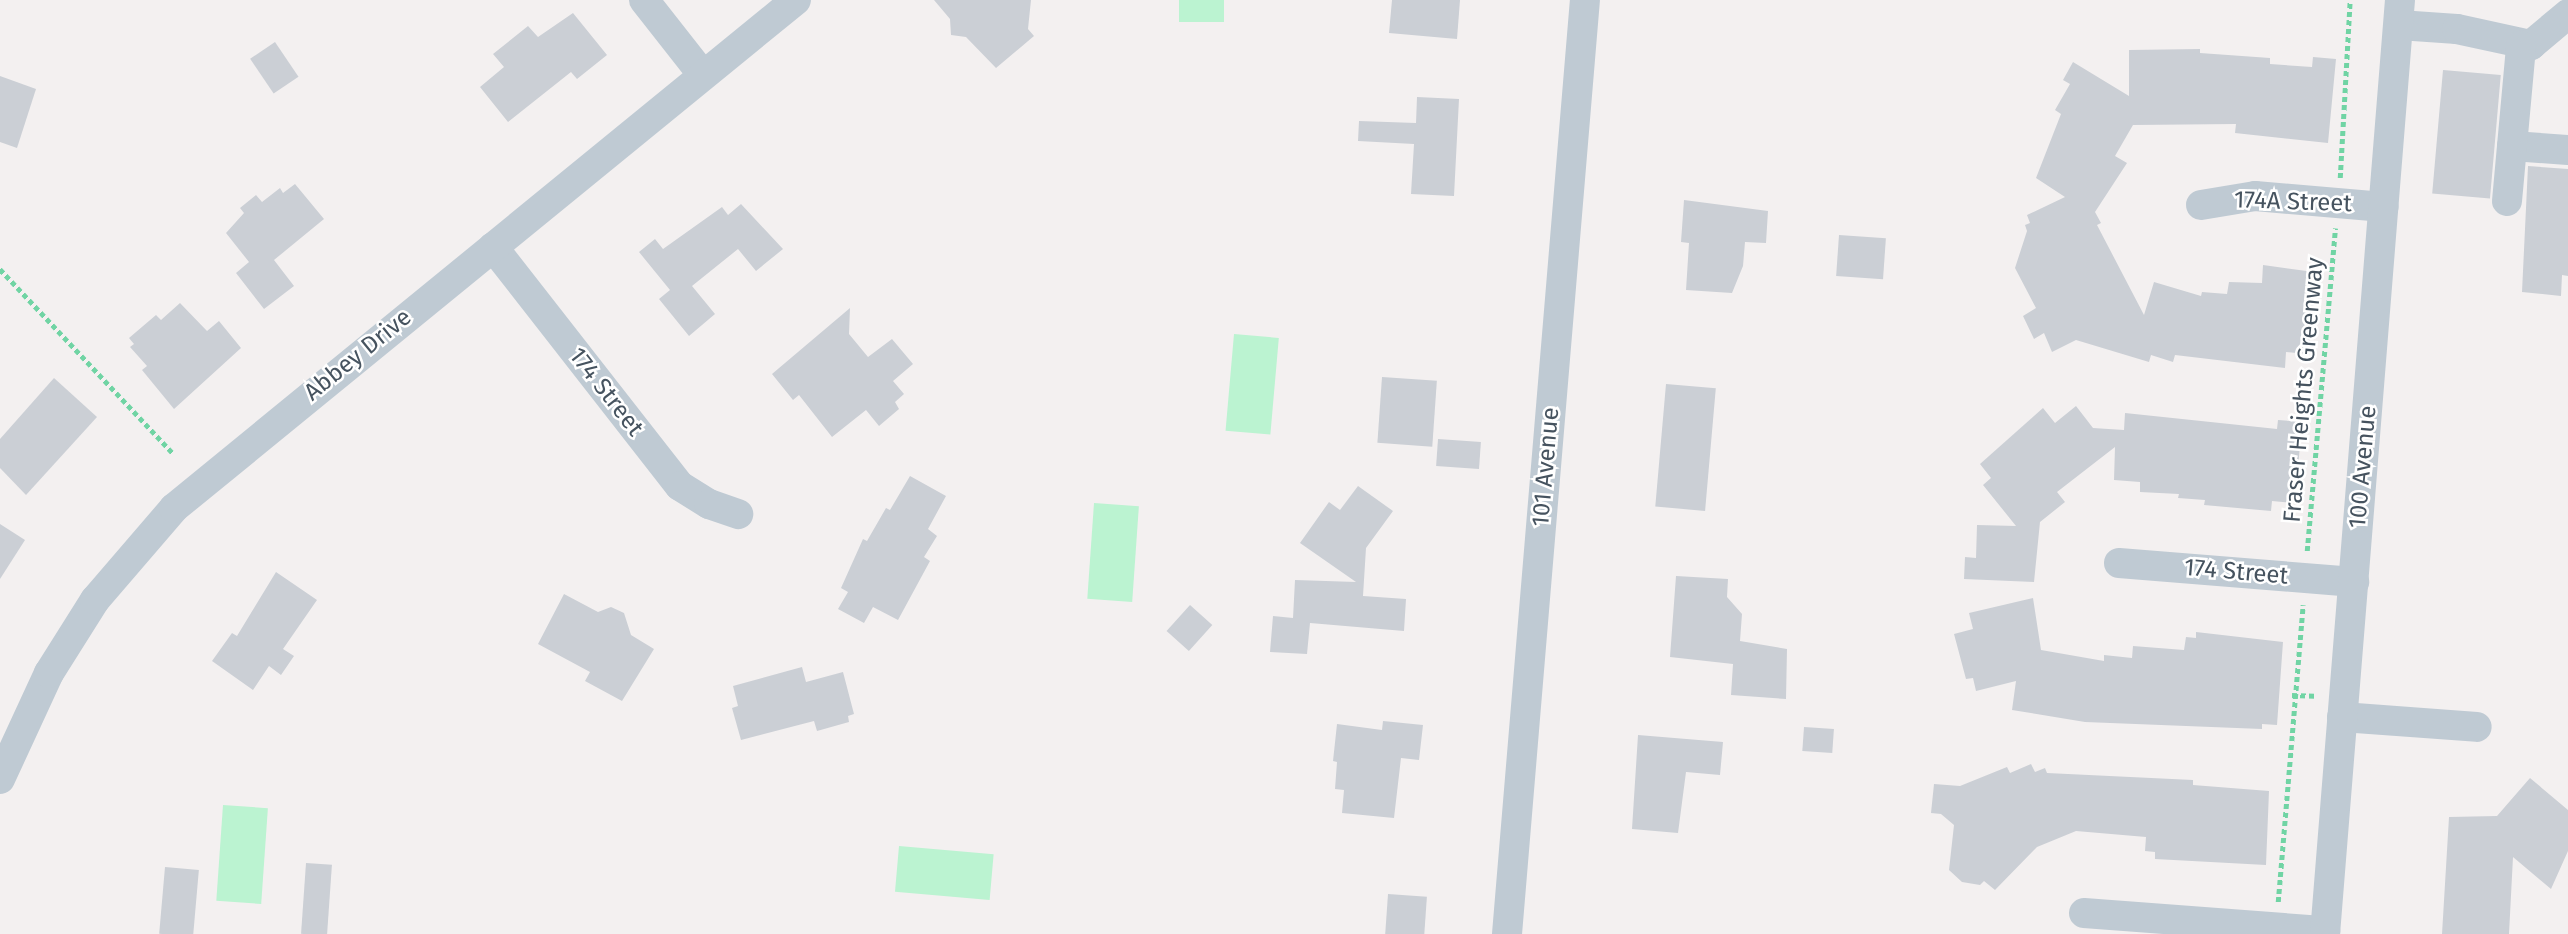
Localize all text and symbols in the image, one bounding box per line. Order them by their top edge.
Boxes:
street label: 174A Street [2233,186,2353,218]
street label: Fraser Heights Greenway [2278,256,2330,524]
street label: Abbey Drive [299,303,417,407]
street label: 174 Street [563,342,649,442]
street label: 100 Avenue [2343,404,2383,530]
street label: 101 Avenue [1526,406,1566,528]
street label: 174 Street [2183,553,2289,591]

